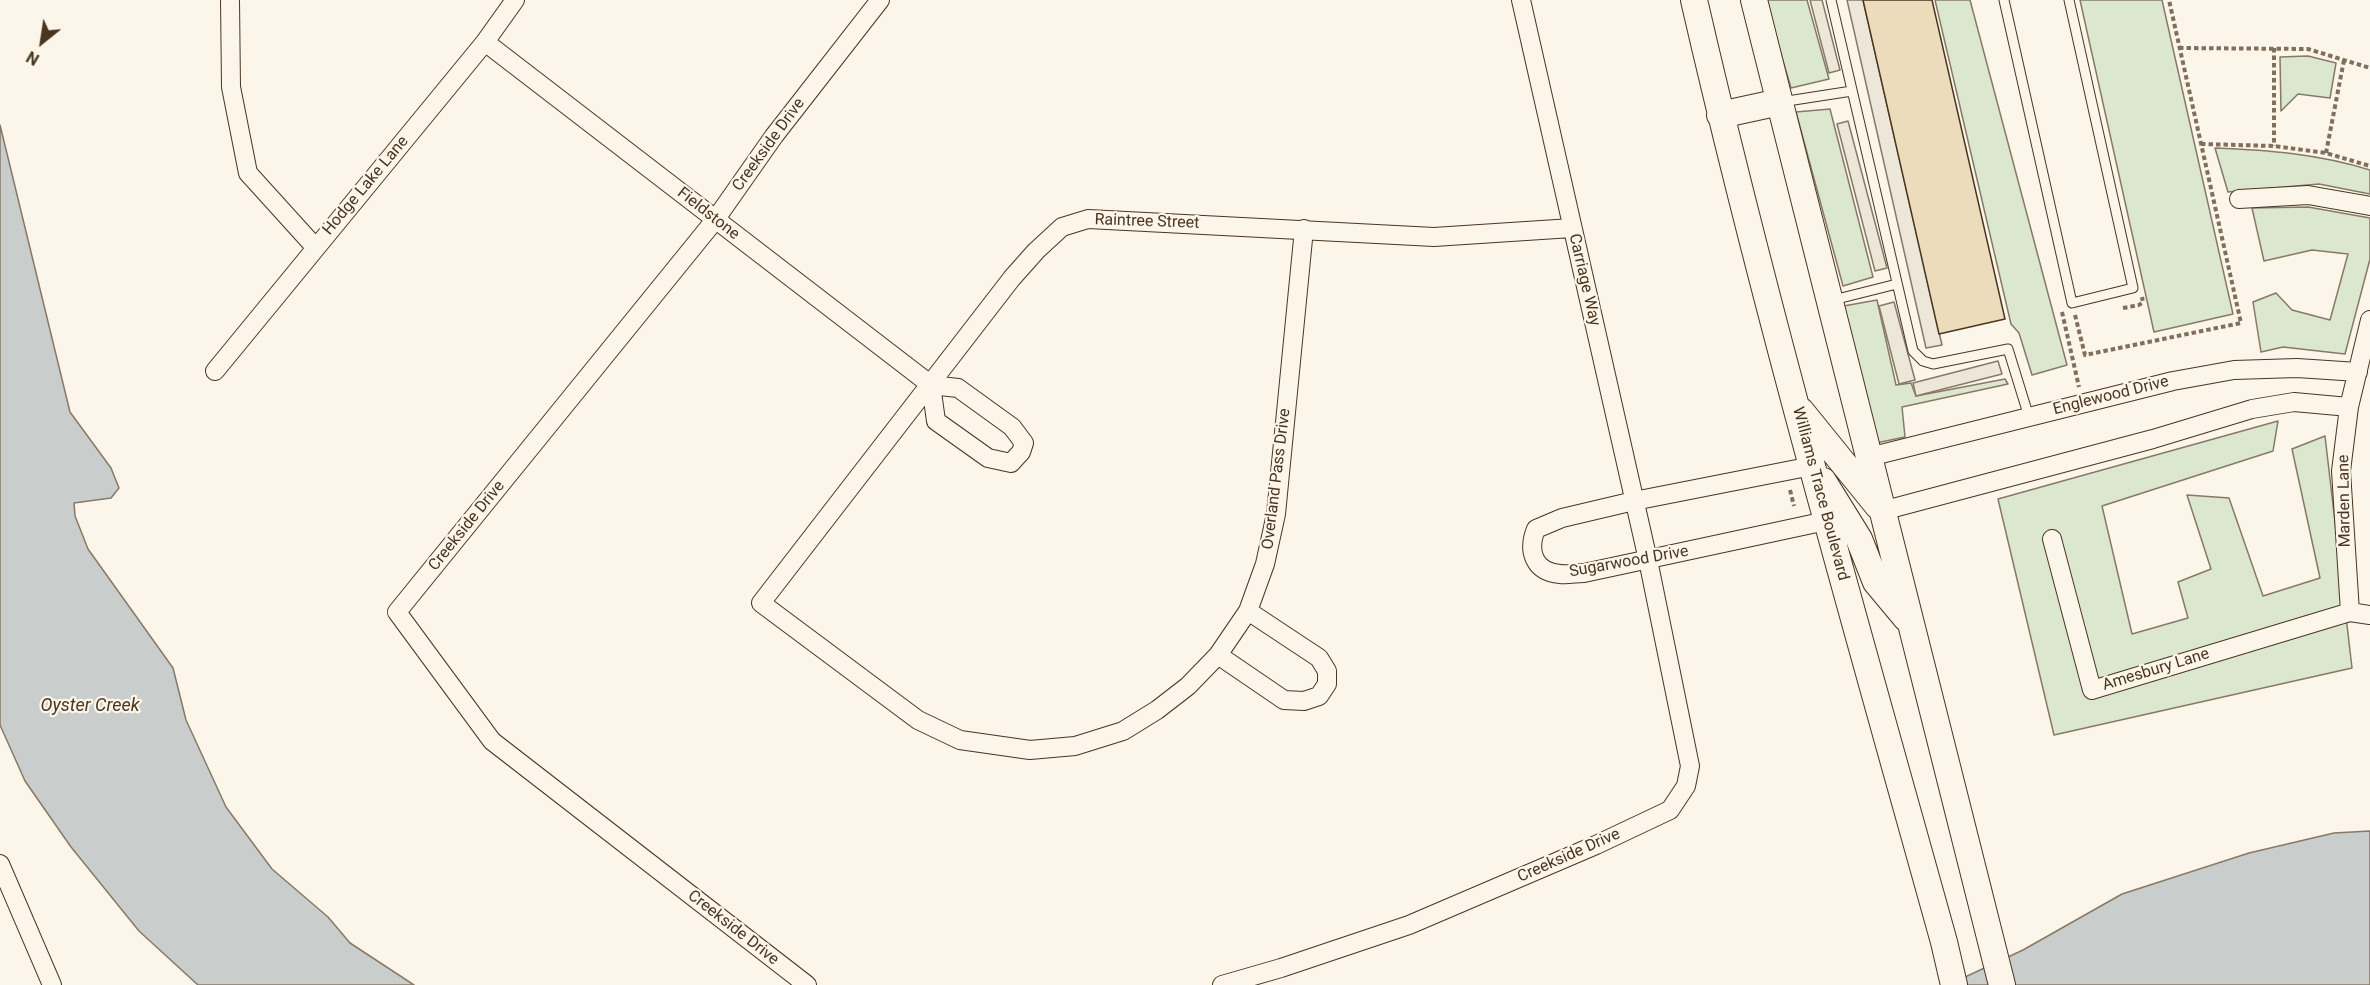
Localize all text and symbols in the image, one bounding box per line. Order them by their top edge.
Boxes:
north arrow [12,12,72,72]
text: N [23,47,42,69]
street label: Creekside Drive [729,95,809,195]
street label: Hodge Lake Lane [319,133,413,239]
street label: Fieldstone [673,184,743,244]
street label: Raintree Street [1094,211,1200,233]
street label: Carriage Way [1564,232,1604,328]
street label: Englewood Drive [2051,372,2171,420]
street label: Williams Trace Boulevard [1788,405,1852,583]
street label: Overland Pass Drive [1259,407,1295,551]
street label: Marden Lane [2335,454,2355,548]
street label: Creekside Drive [425,477,509,575]
street label: Sugarwood Drive [1568,542,1690,582]
street label: Amesbury Lane [2100,645,2212,695]
water label: Oyster Creek [40,695,140,717]
street label: Creekside Drive [1515,825,1623,887]
street label: Creekside Drive [684,886,782,970]

